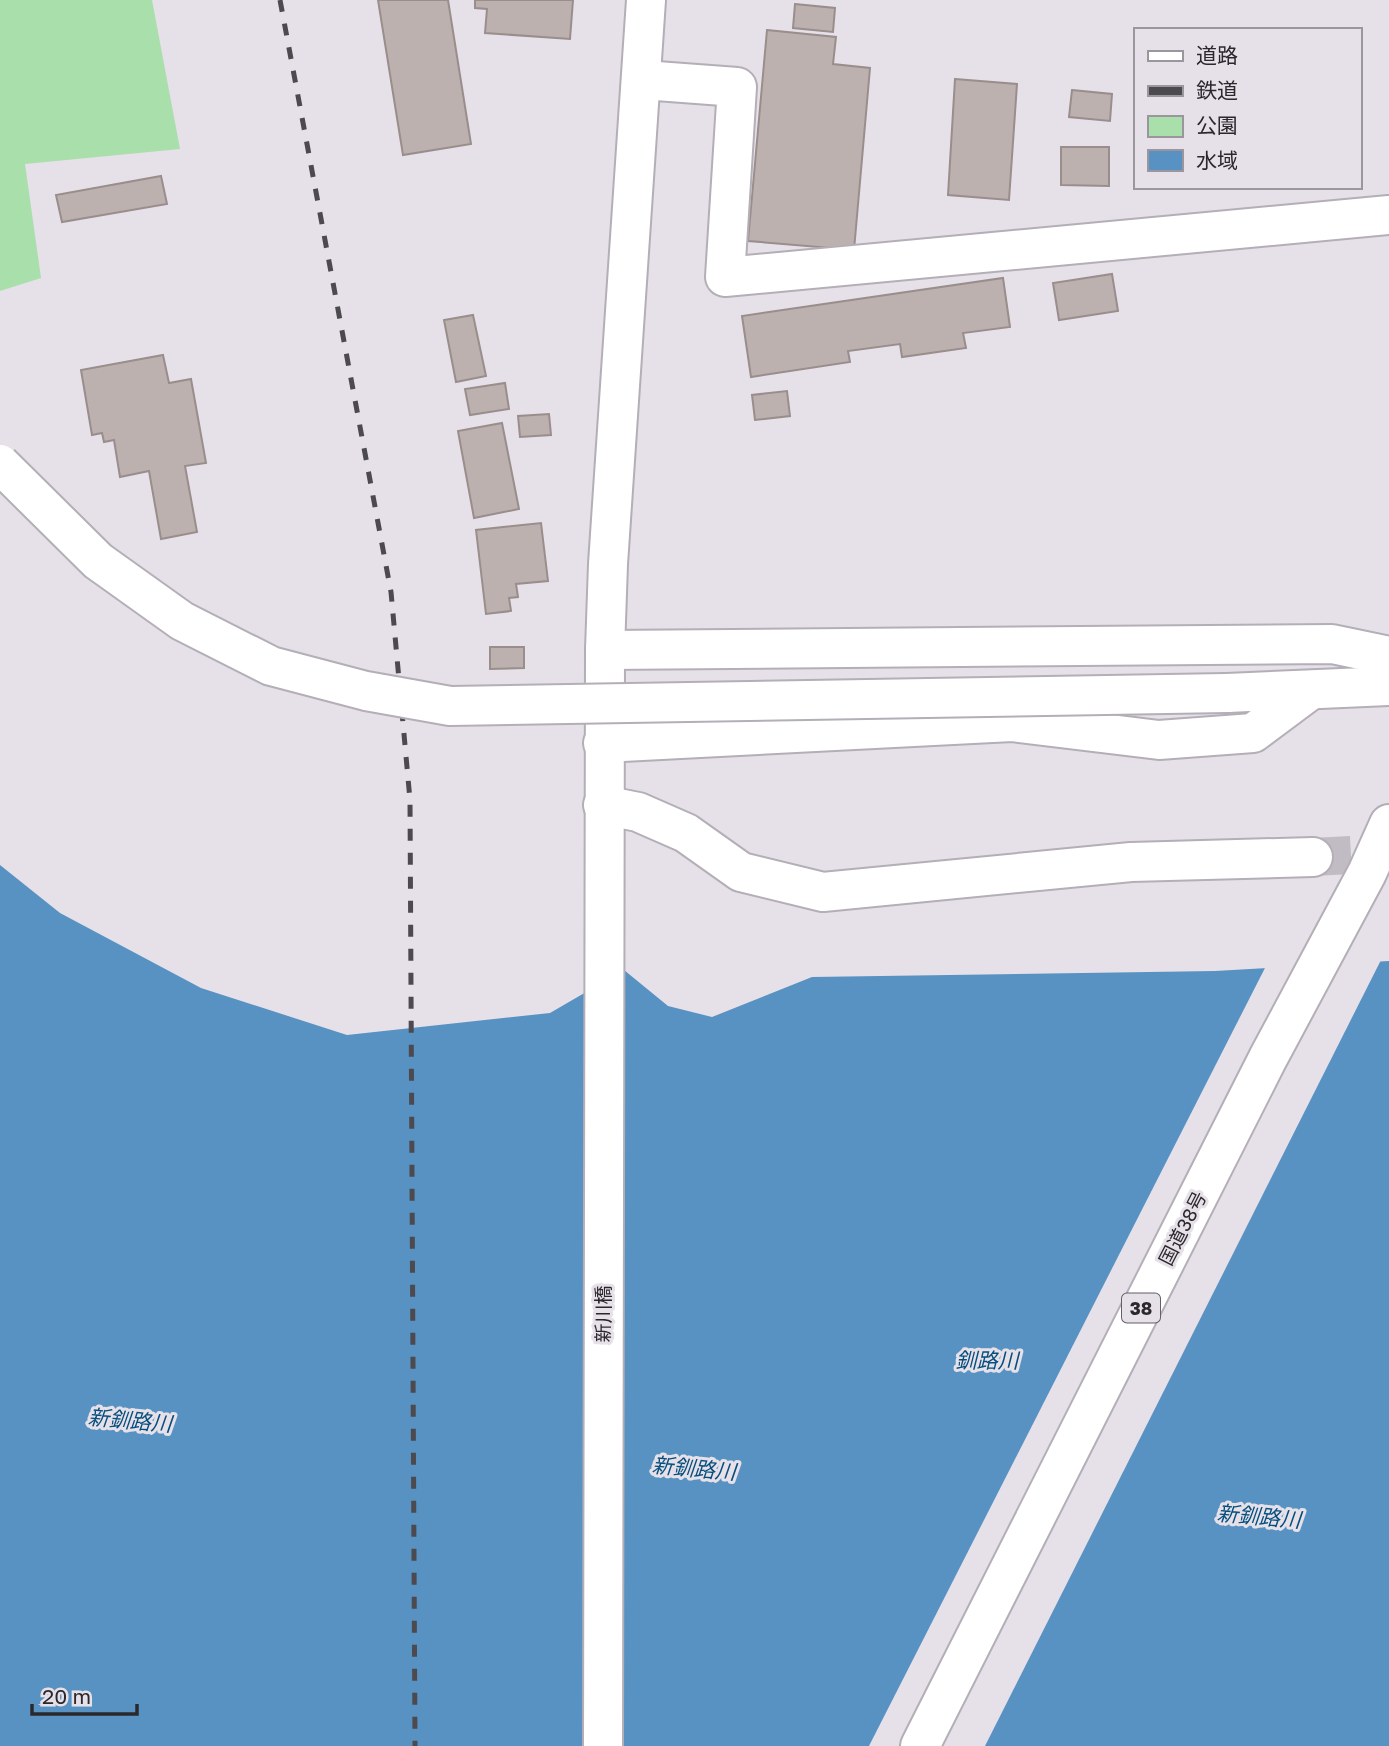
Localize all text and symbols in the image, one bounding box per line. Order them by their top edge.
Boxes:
legend [1134,28,1361,189]
text: 道路 [1196,42,1238,68]
text: 鉄道 [1196,77,1238,103]
text: 公園 [1196,112,1238,138]
text: 水域 [1196,147,1238,173]
street label: 国道38号 [1154,1187,1210,1269]
street label: 新川橋 [591,1285,614,1343]
road number: 38 [1122,1294,1160,1322]
water label: 釧路川 [956,1347,1020,1373]
water label: 新釧路川 [87,1403,175,1437]
water label: 新釧路川 [651,1451,739,1485]
water label: 新釧路川 [1216,1499,1304,1533]
scale bar [32,1672,136,1716]
text: 20 m [42,1683,91,1709]

